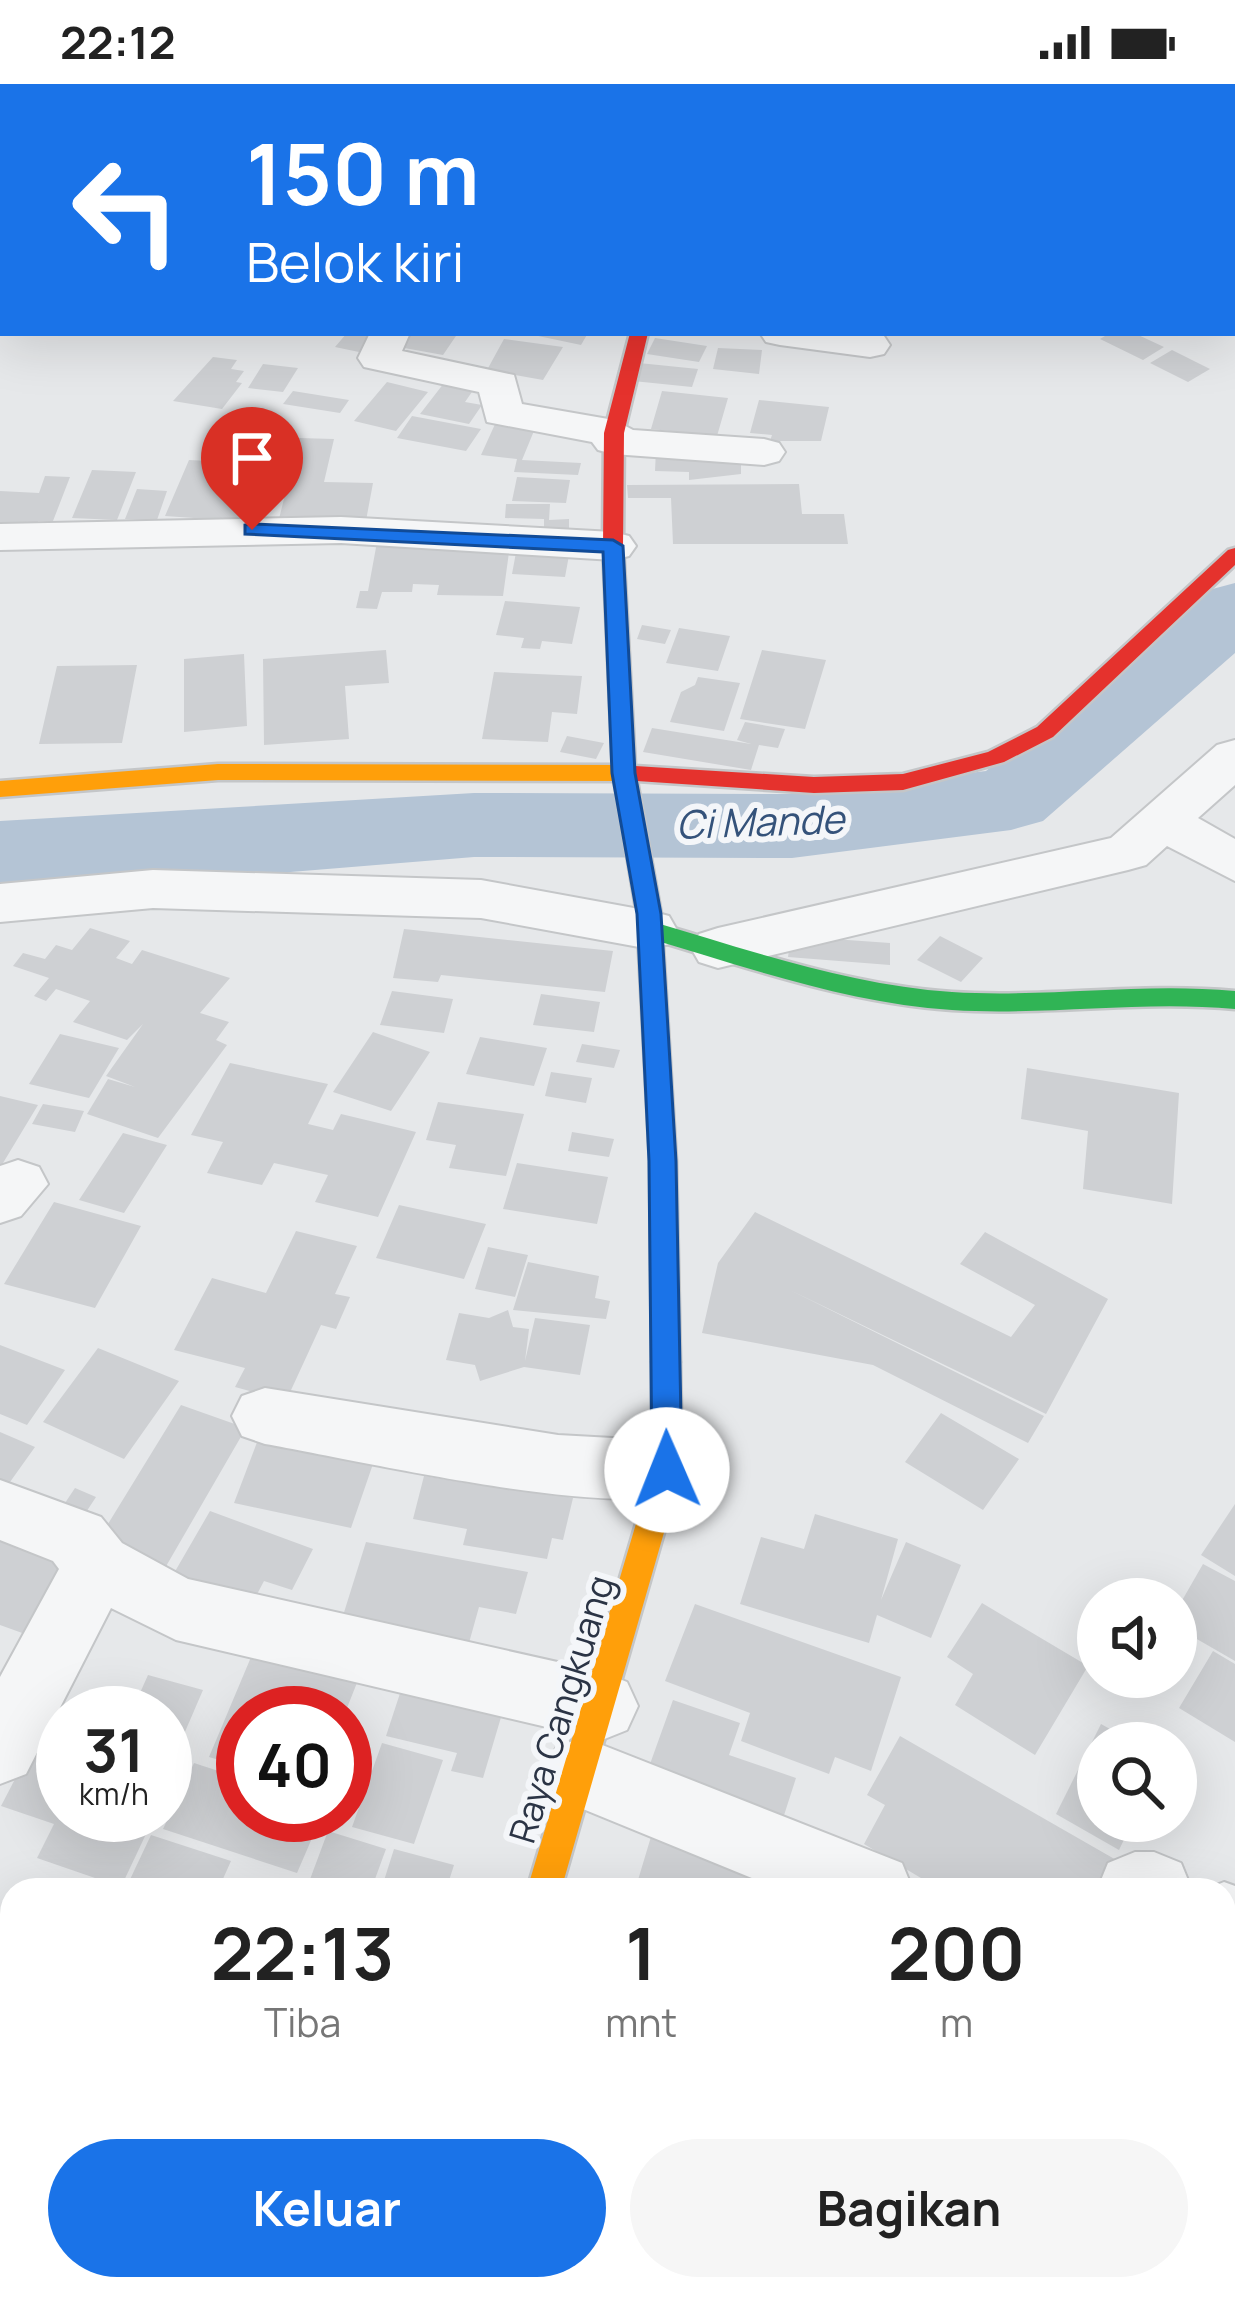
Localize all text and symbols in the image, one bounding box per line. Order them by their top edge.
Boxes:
text: 22:12 [60,11,176,73]
text: 150 m [246,115,480,230]
icon: left [48,132,204,288]
text: Belok kiri [246,224,464,298]
pin [201,407,303,530]
icon: arrive [219,425,285,491]
water label: Ci Mande [675,791,847,851]
position arrow [604,1407,730,1533]
street label: Raya Cangkuang [497,1569,625,1849]
map controls [1077,1578,1197,1842]
button: sound [1077,1578,1197,1698]
speed limit sign: 40 [216,1686,372,1842]
text: 31 [83,1708,145,1790]
button: search [1077,1722,1197,1842]
text: km/h [79,1773,149,1814]
text: 22:13 [211,1903,394,2002]
text: 1 [625,1903,657,2002]
text: 200 [888,1903,1025,2002]
text: Tiba [264,1995,341,2049]
text: mnt [605,1995,677,2049]
text: m [940,1995,973,2049]
button: Keluar [48,2139,606,2277]
button: Bagikan [630,2139,1188,2277]

